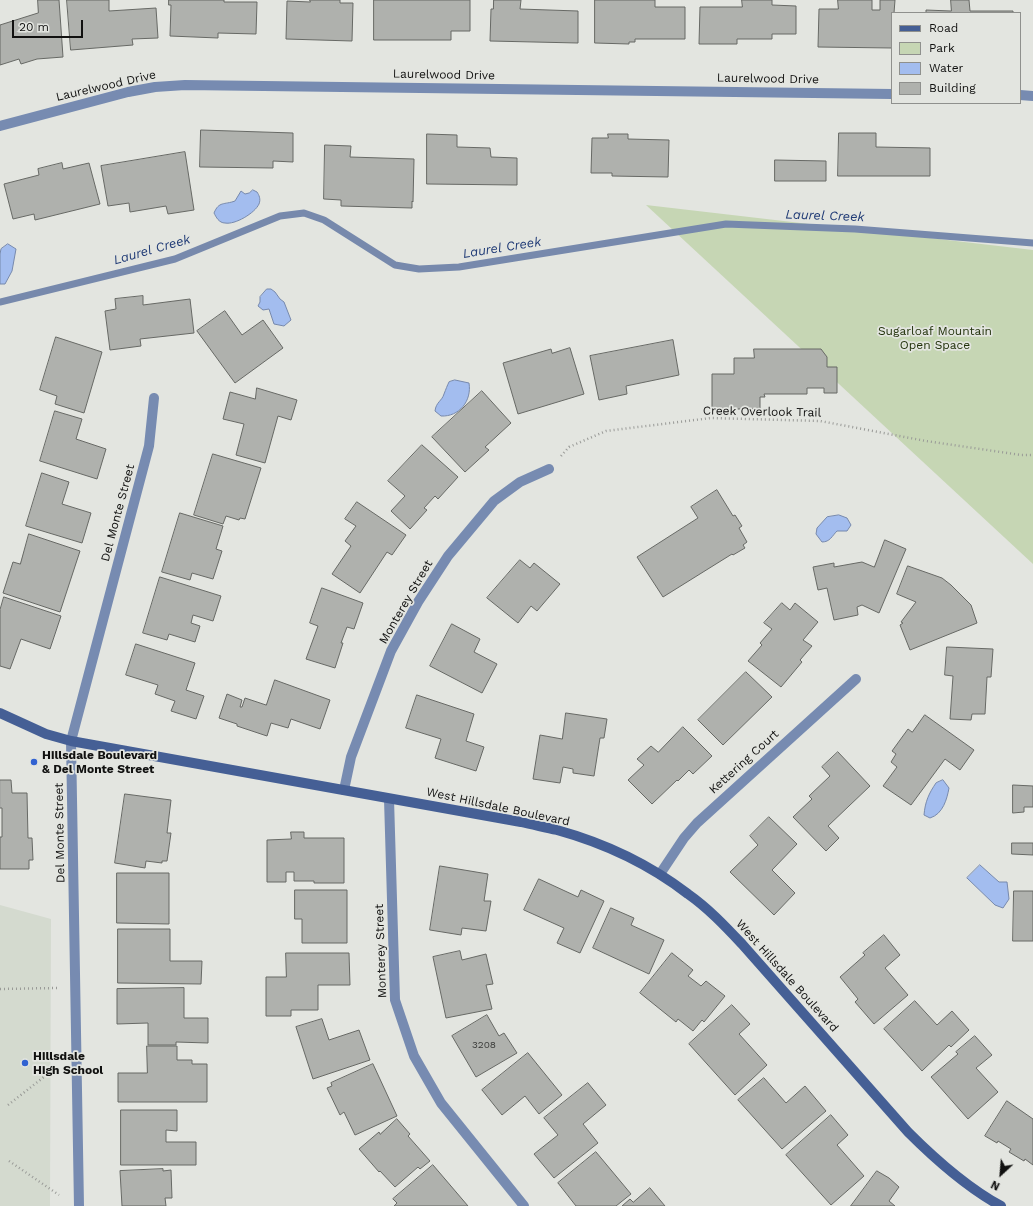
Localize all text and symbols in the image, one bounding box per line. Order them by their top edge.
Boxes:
scale bar [14,12,85,38]
legend [891,12,1021,104]
text: 20 m [19,20,49,34]
text: Road [929,21,958,35]
text: Park [929,41,955,55]
text: Water [929,61,963,75]
street label: Laurelwood Drive [55,67,157,105]
street label: Laurelwood Drive [393,67,495,83]
street label: Laurelwood Drive [717,71,819,87]
text: Building [929,81,976,95]
water label: Laurel Creek [785,207,865,225]
water label: Laurel Creek [112,232,192,268]
water label: Laurel Creek [462,234,542,262]
park label: Sugarloaf Mountain Open Space [878,324,992,352]
street label: Creek Overlook Trail [703,404,821,420]
street label: Del Monte Street [98,463,138,563]
street label: Monterey Street [376,558,436,646]
street label: Kettering Court [706,727,782,797]
place label: Hillsdale Boulevard & Del Monte Street [42,748,157,776]
marker: Hillsdale Boulevard & Del Monte Street [29,757,39,767]
street label: Del Monte Street [52,783,68,883]
street label: West Hillsdale Boulevard [425,785,571,829]
street label: Monterey Street [372,904,390,998]
street label: West Hillsdale Boulevard [733,917,841,1035]
house number: 3208 [472,1039,496,1051]
place label: Hillsdale High School [33,1049,103,1077]
marker: Hillsdale High School [20,1058,30,1068]
north arrow [981,1154,1021,1194]
text: N [989,1178,1002,1193]

